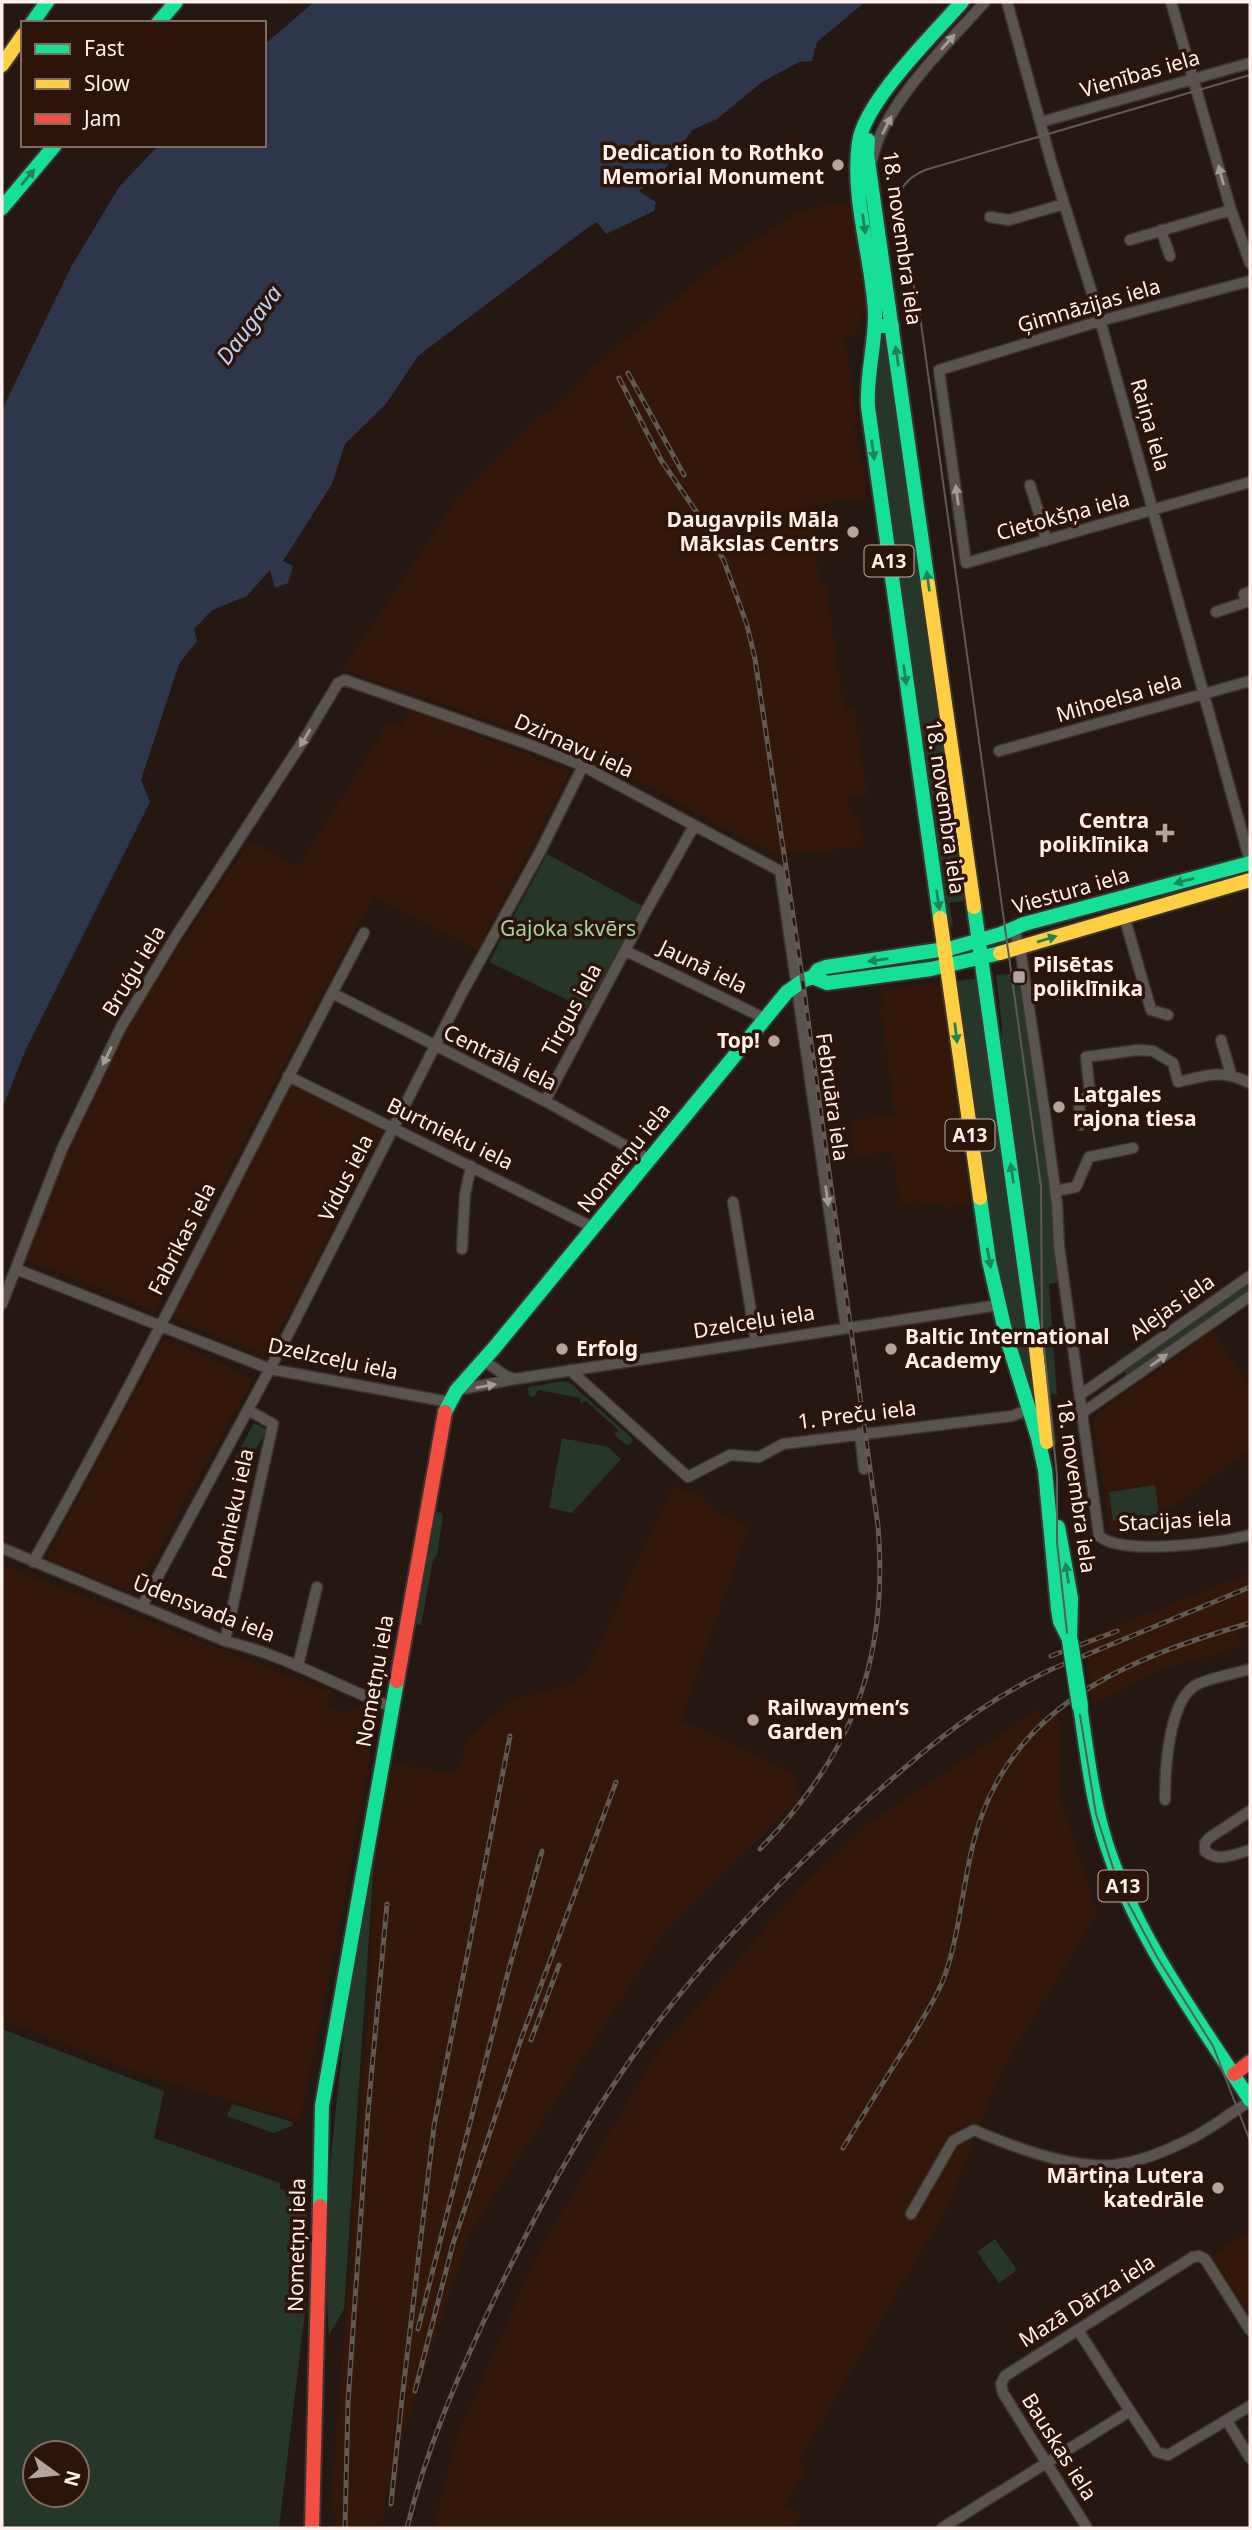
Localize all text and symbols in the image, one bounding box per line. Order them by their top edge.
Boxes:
legend [21,21,266,147]
text: Fast [84,34,125,62]
one-way arrow [940,34,956,51]
street label: Vienības iela [1077,43,1203,103]
text: Slow [84,69,130,97]
text: Jam [82,104,121,132]
one-way arrow [881,115,892,135]
place label: Dedication to Rothko Memorial Monument [602,138,824,190]
street label: 18. novembra iela [877,149,929,327]
marker: Dedication to Rothko Memorial Monument [830,157,846,173]
one-way arrow [1216,164,1226,185]
one-way arrow [20,168,35,185]
one-way arrow [859,213,870,235]
street label: Ģimnāzijas iela [1014,271,1164,339]
water label: Daugava [208,278,289,371]
one-way arrow [891,345,902,367]
street label: Raiņa iela [1124,375,1178,474]
one-way arrow [868,439,879,461]
one-way arrow [951,484,962,506]
street label: Cietokšņa iela [993,484,1132,546]
place label: Daugavpils Māla Mākslas Centrs [667,505,839,557]
marker: Daugavpils Māla Mākslas Centrs [845,524,861,540]
road number: A13 [864,546,914,576]
one-way arrow [923,570,934,592]
one-way arrow [900,664,911,686]
street label: Mihoelsa iela [1053,666,1185,728]
street label: Dzirnavu iela [510,706,638,784]
street label: 18. novembra iela [920,718,972,896]
one-way arrow [299,728,312,748]
place label: Centra poliklīnika [1039,806,1149,858]
marker: Centra poliklīnika [1155,823,1175,843]
street label: Viestura iela [1009,860,1132,920]
one-way arrow [1173,876,1195,887]
one-way arrow [932,889,943,911]
park label: Gajoka skvērs [500,914,636,942]
street label: Bruģu iela [95,920,171,1021]
street label: Jaunā iela [653,932,752,1000]
one-way arrow [1037,934,1058,944]
place label: Pilsētas poliklīnika [1033,950,1143,1002]
one-way arrow [867,954,889,965]
street label: Tirgus iela [535,958,607,1061]
marker: Pilsētas poliklīnika [1011,969,1027,985]
street label: Centrālā iela [439,1018,562,1097]
one-way arrow [951,1022,962,1044]
place label: Top! [717,1026,760,1054]
street label: Februāra iela [810,1031,856,1163]
marker: Top! [766,1033,782,1049]
one-way arrow [102,1046,113,1066]
place label: Latgales rajona tiesa [1073,1080,1197,1132]
street label: Burtnieku iela [383,1090,518,1176]
street label: Nometņu iela [570,1097,676,1218]
marker: Latgales rajona tiesa [1051,1099,1067,1115]
road number: A13 [946,1120,995,1150]
street label: Vidus iela [311,1129,379,1226]
one-way arrow [1006,1162,1017,1184]
street label: Fabrikas iela [141,1178,221,1300]
one-way arrow [822,1185,833,1207]
one-way arrow [984,1247,995,1269]
street label: Alejas iela [1123,1267,1220,1346]
street label: Dzelceļu iela [691,1298,817,1344]
place label: Baltic International Academy [905,1322,1110,1374]
street label: Dzelzceļu iela [265,1331,401,1385]
place label: Erfolg [576,1334,638,1362]
marker: Erfolg [554,1341,570,1357]
marker: Baltic International Academy [883,1341,899,1357]
one-way arrow [1149,1354,1168,1367]
one-way arrow [475,1380,497,1391]
street label: 1. Preču iela [796,1393,918,1435]
street label: 18. novembra iela [1051,1397,1103,1575]
street label: Podnieku iela [205,1446,260,1582]
street label: Stacijas iela [1118,1503,1232,1537]
one-way arrow [1061,1562,1072,1584]
street label: Ūdensvada iela [129,1568,279,1648]
street label: Nometņu iela [349,1613,399,1749]
place label: Railwaymen’s Garden [767,1693,909,1745]
marker: Railwaymen’s Garden [745,1712,761,1728]
road number: A13 [1098,1870,1148,1902]
place label: Mārtiņa Lutera katedrāle [1047,2161,1204,2213]
street label: Nometņu iela [281,2178,311,2312]
marker: Mārtiņa Lutera katedrāle [1210,2180,1226,2196]
street label: Mazā Dārza iela [1013,2247,1160,2353]
street label: Bauskas iela [1016,2388,1104,2505]
north arrow [21,2439,91,2509]
text: N [58,2468,87,2489]

